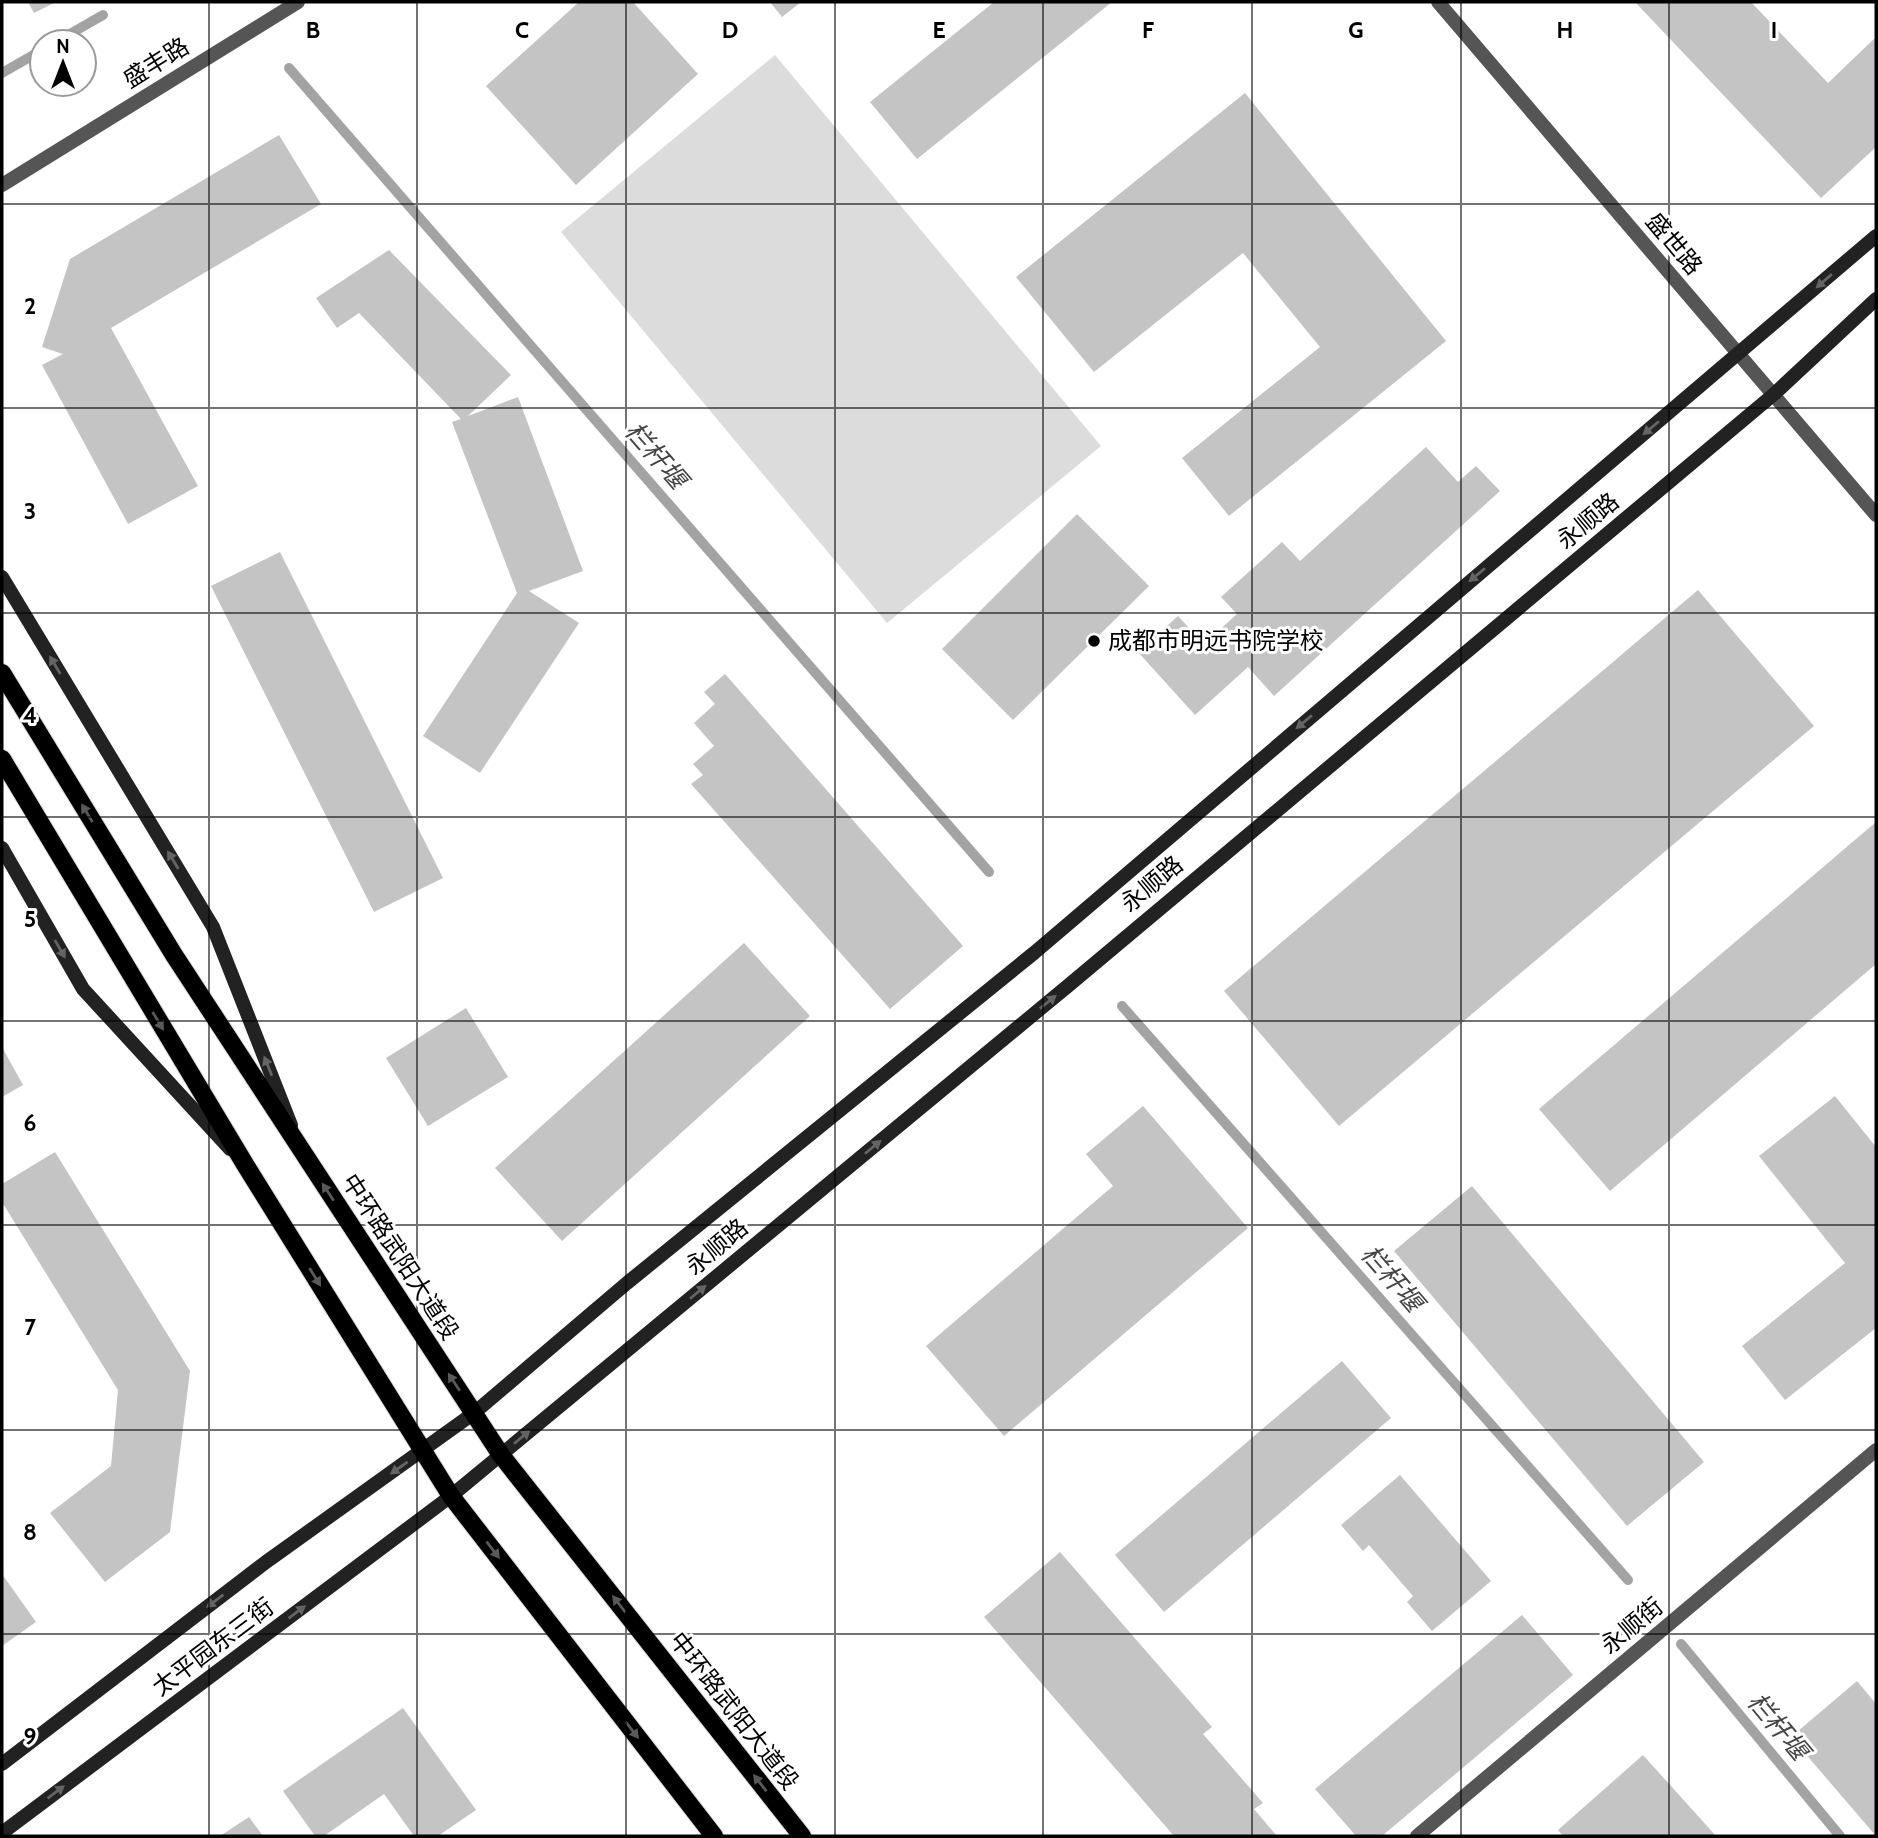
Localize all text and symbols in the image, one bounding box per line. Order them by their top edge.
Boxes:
text: B [306,16,320,44]
text: C [515,16,529,44]
text: D [722,16,738,44]
text: E [932,16,946,44]
text: F [1142,16,1154,44]
text: G [1348,16,1364,44]
text: H [1557,16,1573,44]
text: I [1771,16,1777,44]
north arrow [28,28,98,98]
street label: 盛丰路 [118,31,194,94]
text: N [56,35,70,58]
street label: 盛世路 [1640,207,1709,281]
one-way arrow [1816,273,1833,288]
text: 2 [24,292,36,320]
water label: 栏杆堰 [618,415,696,498]
one-way arrow [1642,420,1660,435]
street label: 永顺路 [1551,486,1625,555]
text: 3 [24,497,36,525]
one-way arrow [1468,567,1486,583]
place label: 成都市明远书院学校 [1108,626,1324,655]
marker: 成都市明远书院学校 [1086,633,1102,649]
one-way arrow [49,656,61,675]
text: 4 [23,701,37,729]
one-way arrow [1295,714,1312,729]
one-way arrow [81,803,94,822]
street label: 永顺路 [1115,849,1189,918]
one-way arrow [166,850,179,869]
text: 5 [24,905,36,933]
one-way arrow [54,940,66,959]
one-way arrow [1039,995,1057,1010]
one-way arrow [151,1011,164,1030]
one-way arrow [262,1055,273,1076]
text: 6 [24,1109,36,1137]
one-way arrow [863,1140,881,1155]
street label: 中环路武阳大道段 [336,1168,465,1345]
one-way arrow [322,1183,335,1202]
street label: 永顺路 [680,1212,754,1281]
water label: 栏杆堰 [1354,1238,1432,1321]
one-way arrow [308,1268,321,1287]
one-way arrow [688,1285,706,1300]
text: 7 [24,1313,36,1341]
one-way arrow [447,1373,460,1392]
one-way arrow [513,1430,531,1445]
one-way arrow [390,1461,408,1475]
text: 8 [23,1518,37,1546]
one-way arrow [485,1541,500,1559]
street label: 永顺街 [1595,1591,1669,1660]
street label: 太平园东三街 [146,1592,279,1702]
one-way arrow [206,1594,224,1609]
one-way arrow [612,1595,626,1613]
one-way arrow [288,1605,306,1619]
street label: 中环路武阳大道段 [664,1626,805,1795]
water label: 栏杆堰 [1741,1686,1818,1769]
one-way arrow [624,1721,638,1739]
text: 9 [24,1722,36,1750]
one-way arrow [752,1774,767,1792]
one-way arrow [47,1785,65,1800]

